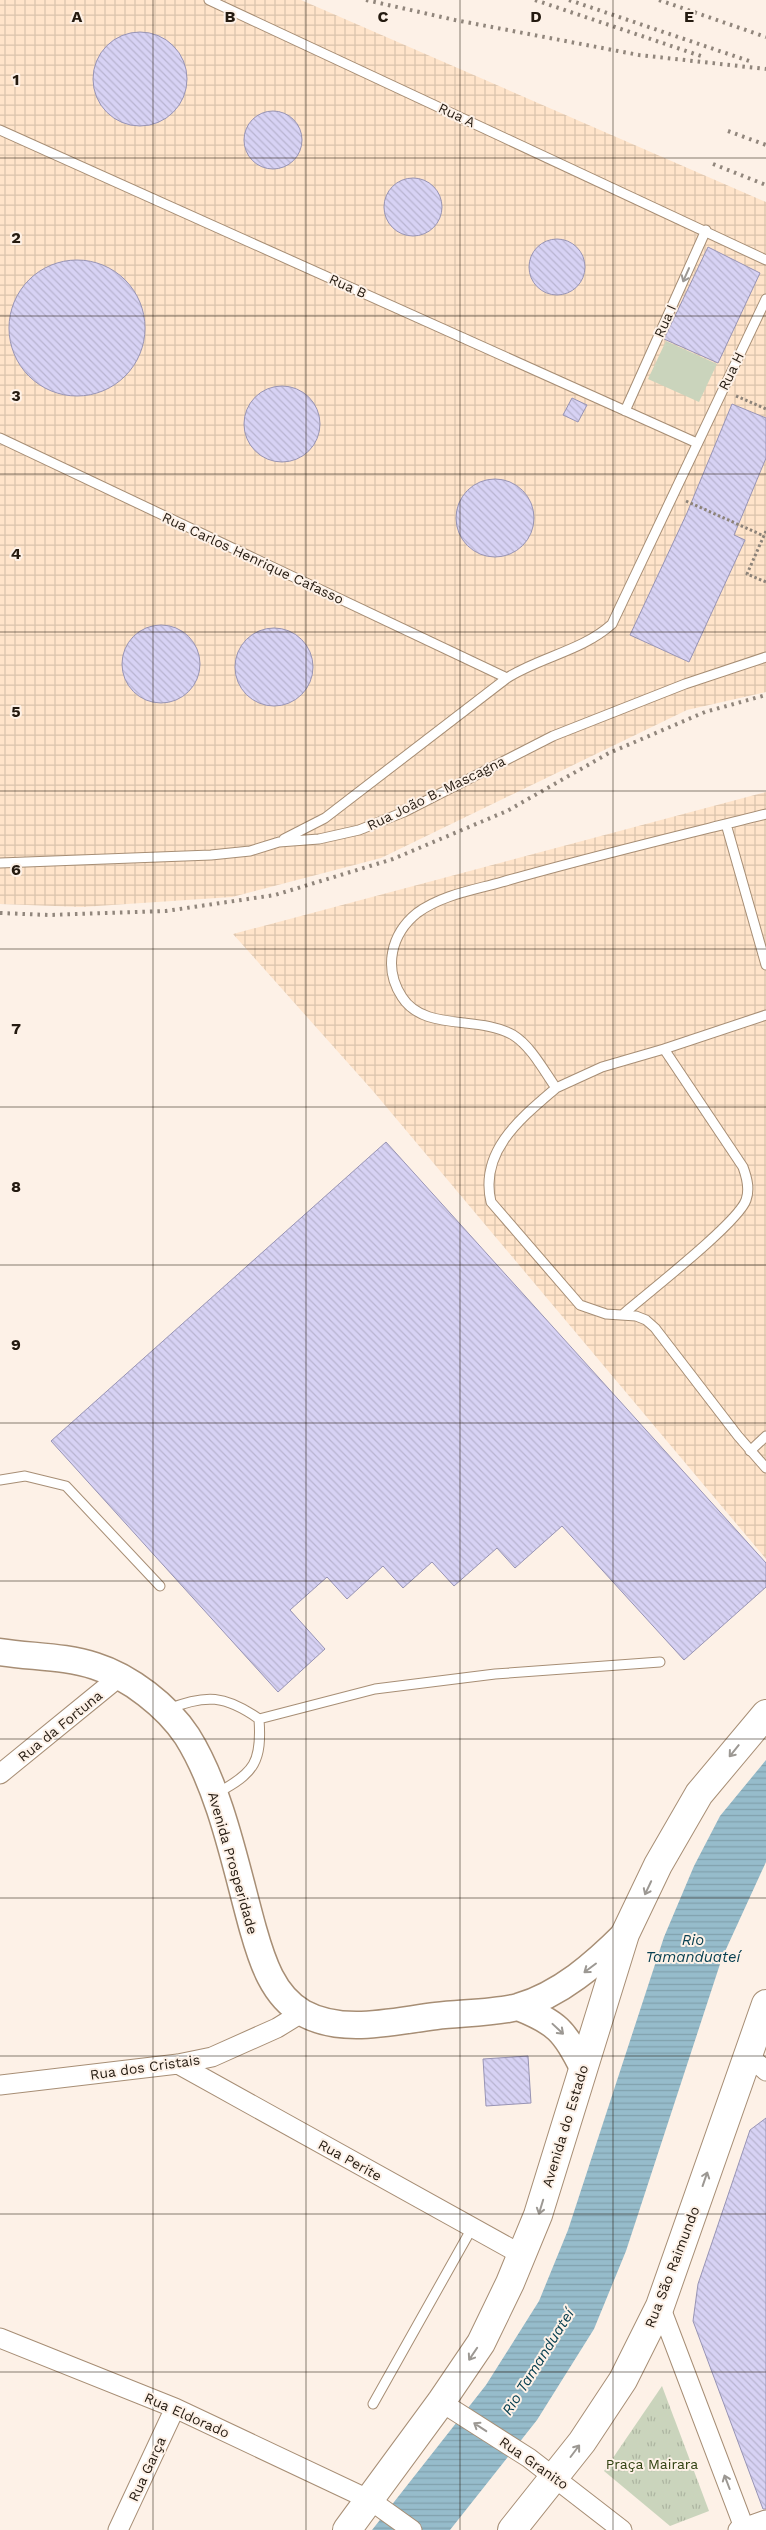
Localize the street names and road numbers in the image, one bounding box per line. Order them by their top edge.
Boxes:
street label: Rua A [436,100,478,130]
street label: Rua B [327,271,369,301]
street label: Rua I [651,302,679,340]
street label: Rua H [715,349,747,393]
street label: Rua Carlos Henrique Cafasso [160,509,346,607]
street label: Rua João B. Mascagna [364,753,508,833]
street label: Rua da Fortuna [15,1687,105,1765]
street label: Avenida Prosperidade [205,1790,261,1936]
street label: Rua dos Cristais [89,2051,201,2083]
street label: Avenida do Estado [539,2063,591,2189]
street label: Rua Perite [315,2136,385,2184]
street label: Rua São Raimundo [641,2204,703,2330]
street label: Rua Eldorado [142,2389,232,2441]
street label: Rua Granito [496,2433,572,2493]
street label: Rua Garça [125,2434,169,2504]

